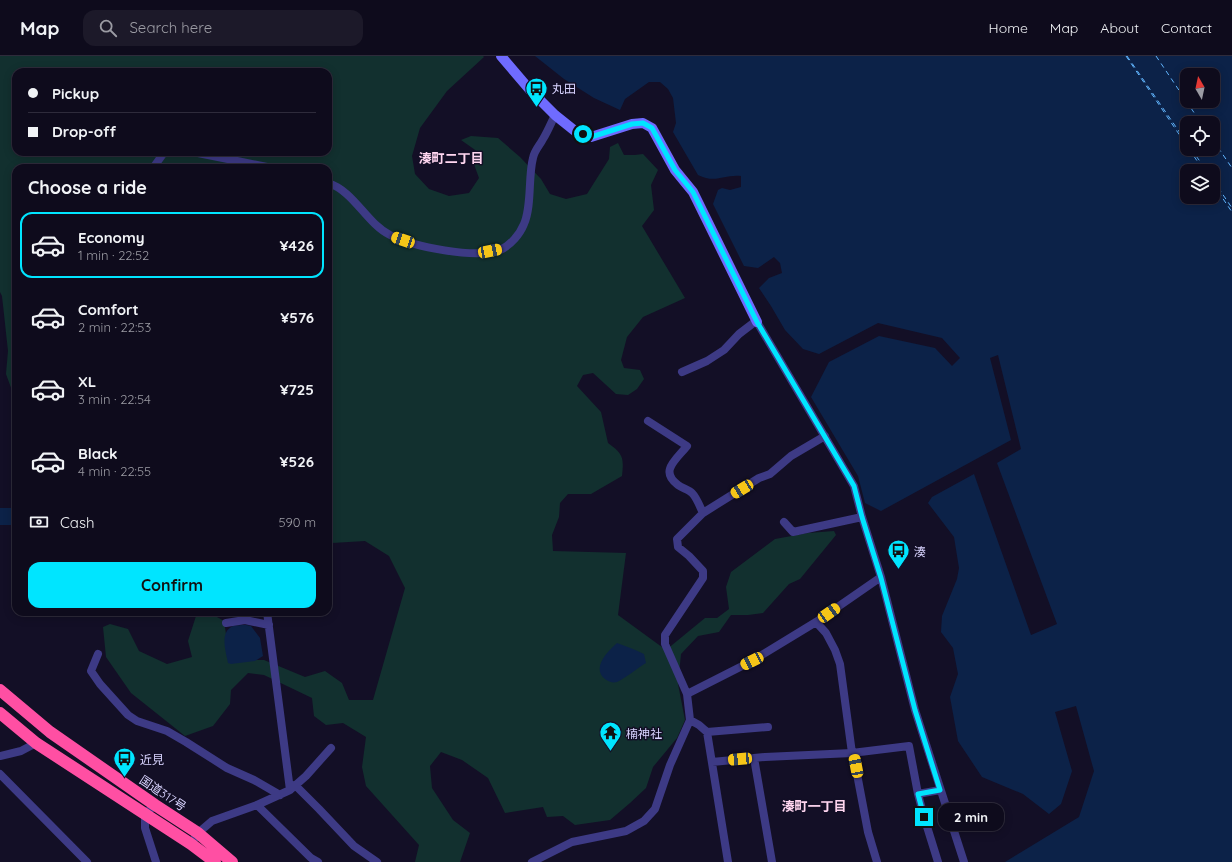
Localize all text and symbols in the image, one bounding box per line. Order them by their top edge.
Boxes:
search box [83,10,363,46]
text: Map [20,16,59,40]
icon: search [97,17,119,39]
text: Search here [129,18,212,37]
text: Home [989,19,1028,37]
text: Map [1050,19,1078,37]
text: About [1100,19,1139,37]
text: Contact [1161,19,1212,37]
north arrow [1180,68,1220,108]
map controls [1180,68,1220,204]
bus stop icon: 丸田 [523,75,549,108]
place label: 丸田 [552,81,576,96]
text: Pickup [52,84,99,103]
button: locate [1180,116,1220,156]
text: Drop-off [52,122,116,141]
route start [574,125,592,143]
district label: 湊町二丁目 [418,150,484,166]
button: layers [1180,164,1220,204]
text: Choose a ride [28,176,147,199]
icon: car [30,227,66,263]
text: Economy [78,228,145,247]
car [390,230,416,250]
text: ¥426 [279,236,314,255]
car [477,243,503,259]
text: 1 min · 22:52 [78,247,149,263]
icon: car [30,299,66,335]
text: Comfort [78,300,139,319]
text: ¥576 [280,308,314,327]
text: 2 min · 22:53 [78,319,151,335]
icon: car [30,371,66,407]
text: XL [78,372,96,391]
text: ¥725 [280,380,314,399]
text: 3 min · 22:54 [78,391,151,407]
icon: car [30,443,66,479]
text: Black [78,444,118,463]
text: ¥526 [280,452,314,471]
text: 4 min · 22:55 [78,463,151,479]
car [729,478,755,500]
icon: cash [28,511,50,533]
text: Cash [60,513,94,532]
text: 590 m [279,514,316,530]
bus stop icon: 湊 [885,538,911,571]
place label: 湊 [914,544,926,559]
button: Confirm [28,562,316,608]
car [816,601,842,625]
car [739,650,765,672]
temple icon: 楠神社 [597,720,623,753]
place label: 楠神社 [626,726,662,741]
bus stop icon: 近見 [112,746,138,779]
place label: 近見 [140,752,164,767]
car [728,752,752,766]
car [848,753,864,779]
street label: 国道317号 [137,772,189,814]
district label: 湊町一丁目 [781,798,847,814]
callout: 2 min [938,803,1004,831]
route end [915,808,933,826]
text: 2 min [954,809,988,825]

